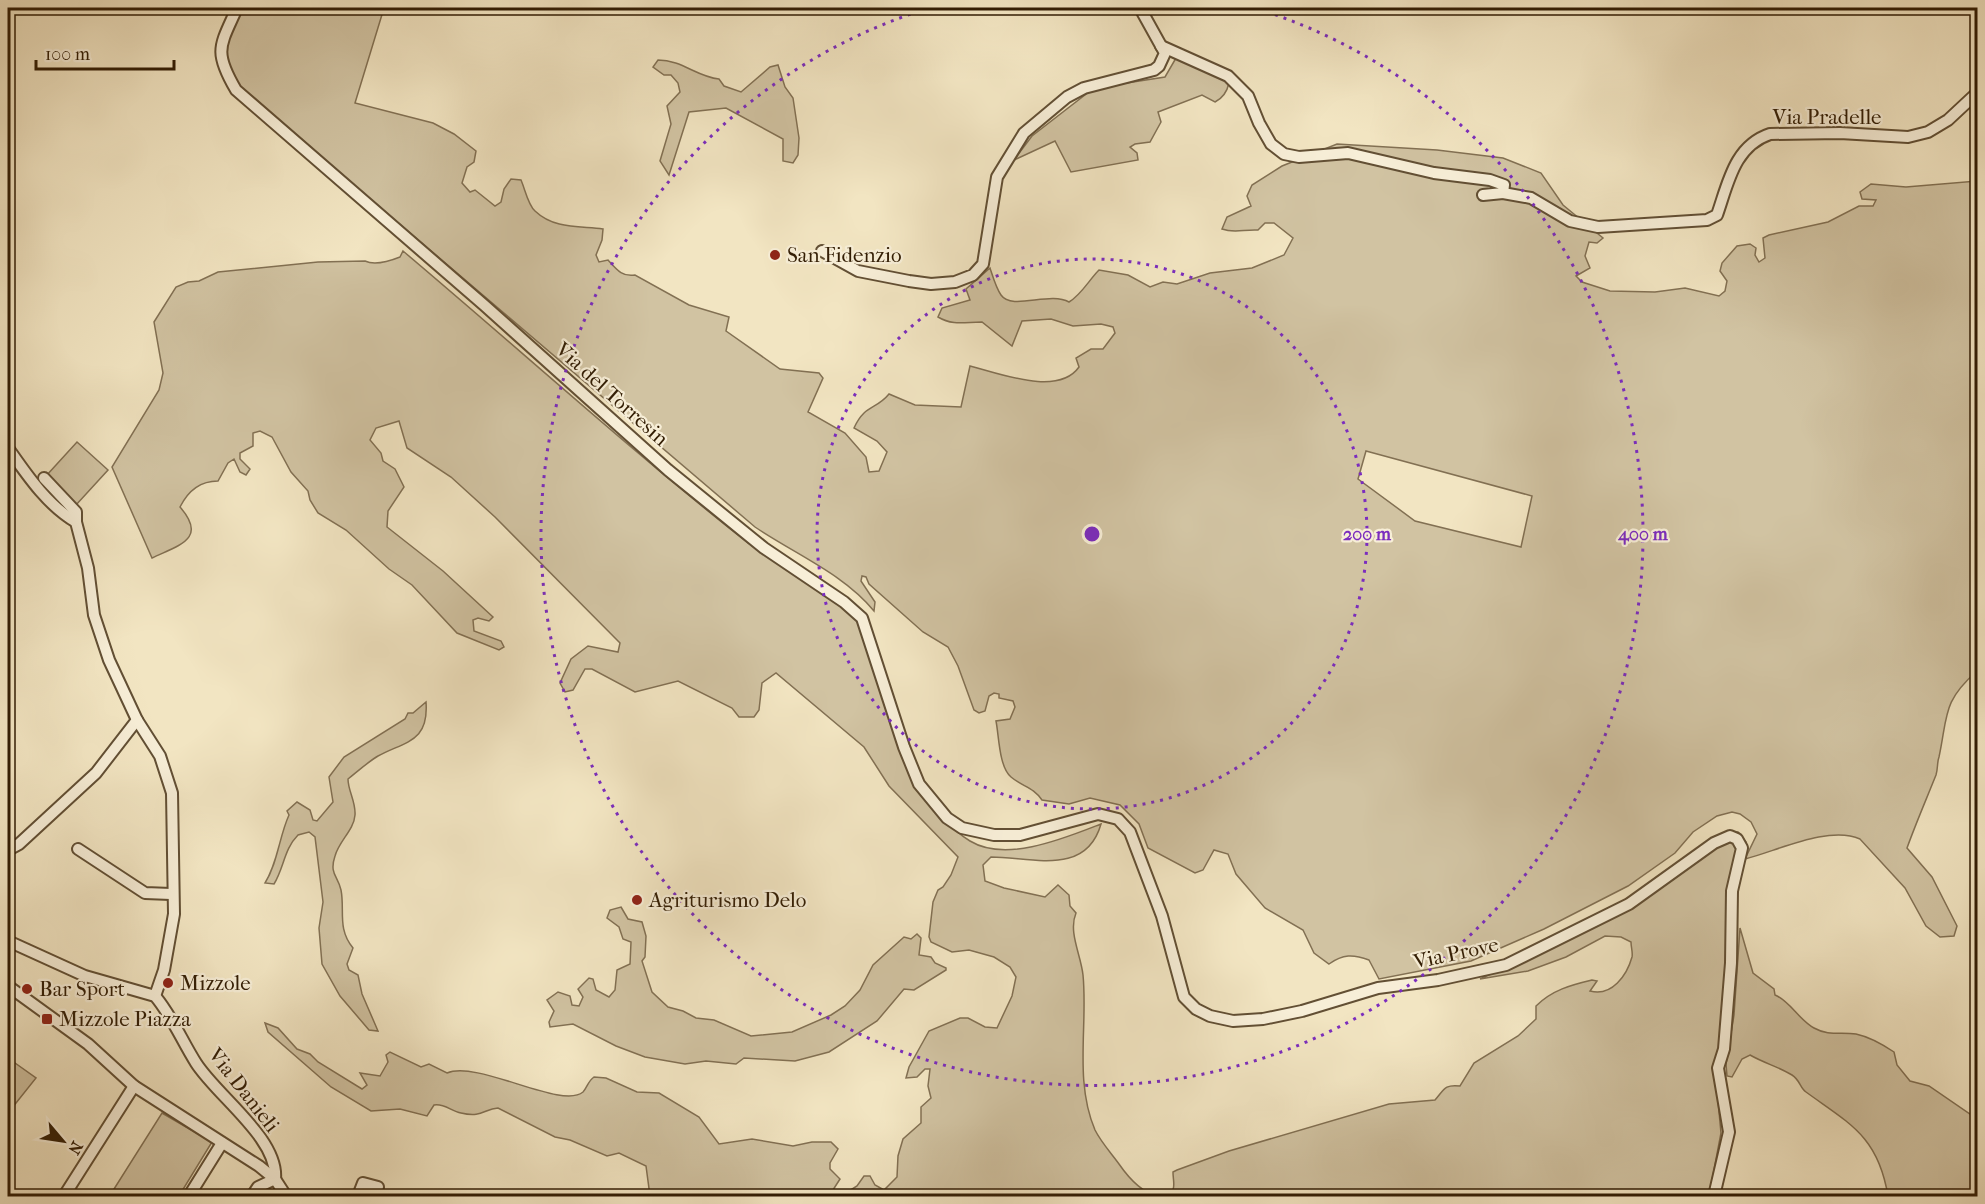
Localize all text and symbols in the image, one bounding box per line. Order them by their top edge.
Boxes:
scale bar [36,33,174,71]
text: 100 m [45,44,90,65]
street label: Via Pradelle [1772,105,1881,129]
place label: San Fidenzio [787,243,902,267]
marker: San Fidenzio [768,248,782,262]
street label: Via del Torresin [550,337,673,451]
centre of rings [1082,524,1102,544]
text: 200 m [1343,524,1392,545]
text: 400 m [1617,524,1669,545]
place label: Agriturismo Delo [648,888,806,912]
marker: Agriturismo Delo [630,893,644,907]
street label: Via Prove [1410,932,1501,974]
place label: Mizzole [180,971,251,995]
marker: Mizzole [161,976,175,990]
place label: Bar Sport [39,977,126,1001]
marker: Bar Sport [20,982,34,996]
place label: Mizzole Piazza [59,1007,191,1031]
marker: Mizzole Piazza [40,1012,54,1026]
street label: Via Danieli [203,1042,284,1137]
north arrow [33,1111,93,1171]
text: N [64,1138,87,1159]

